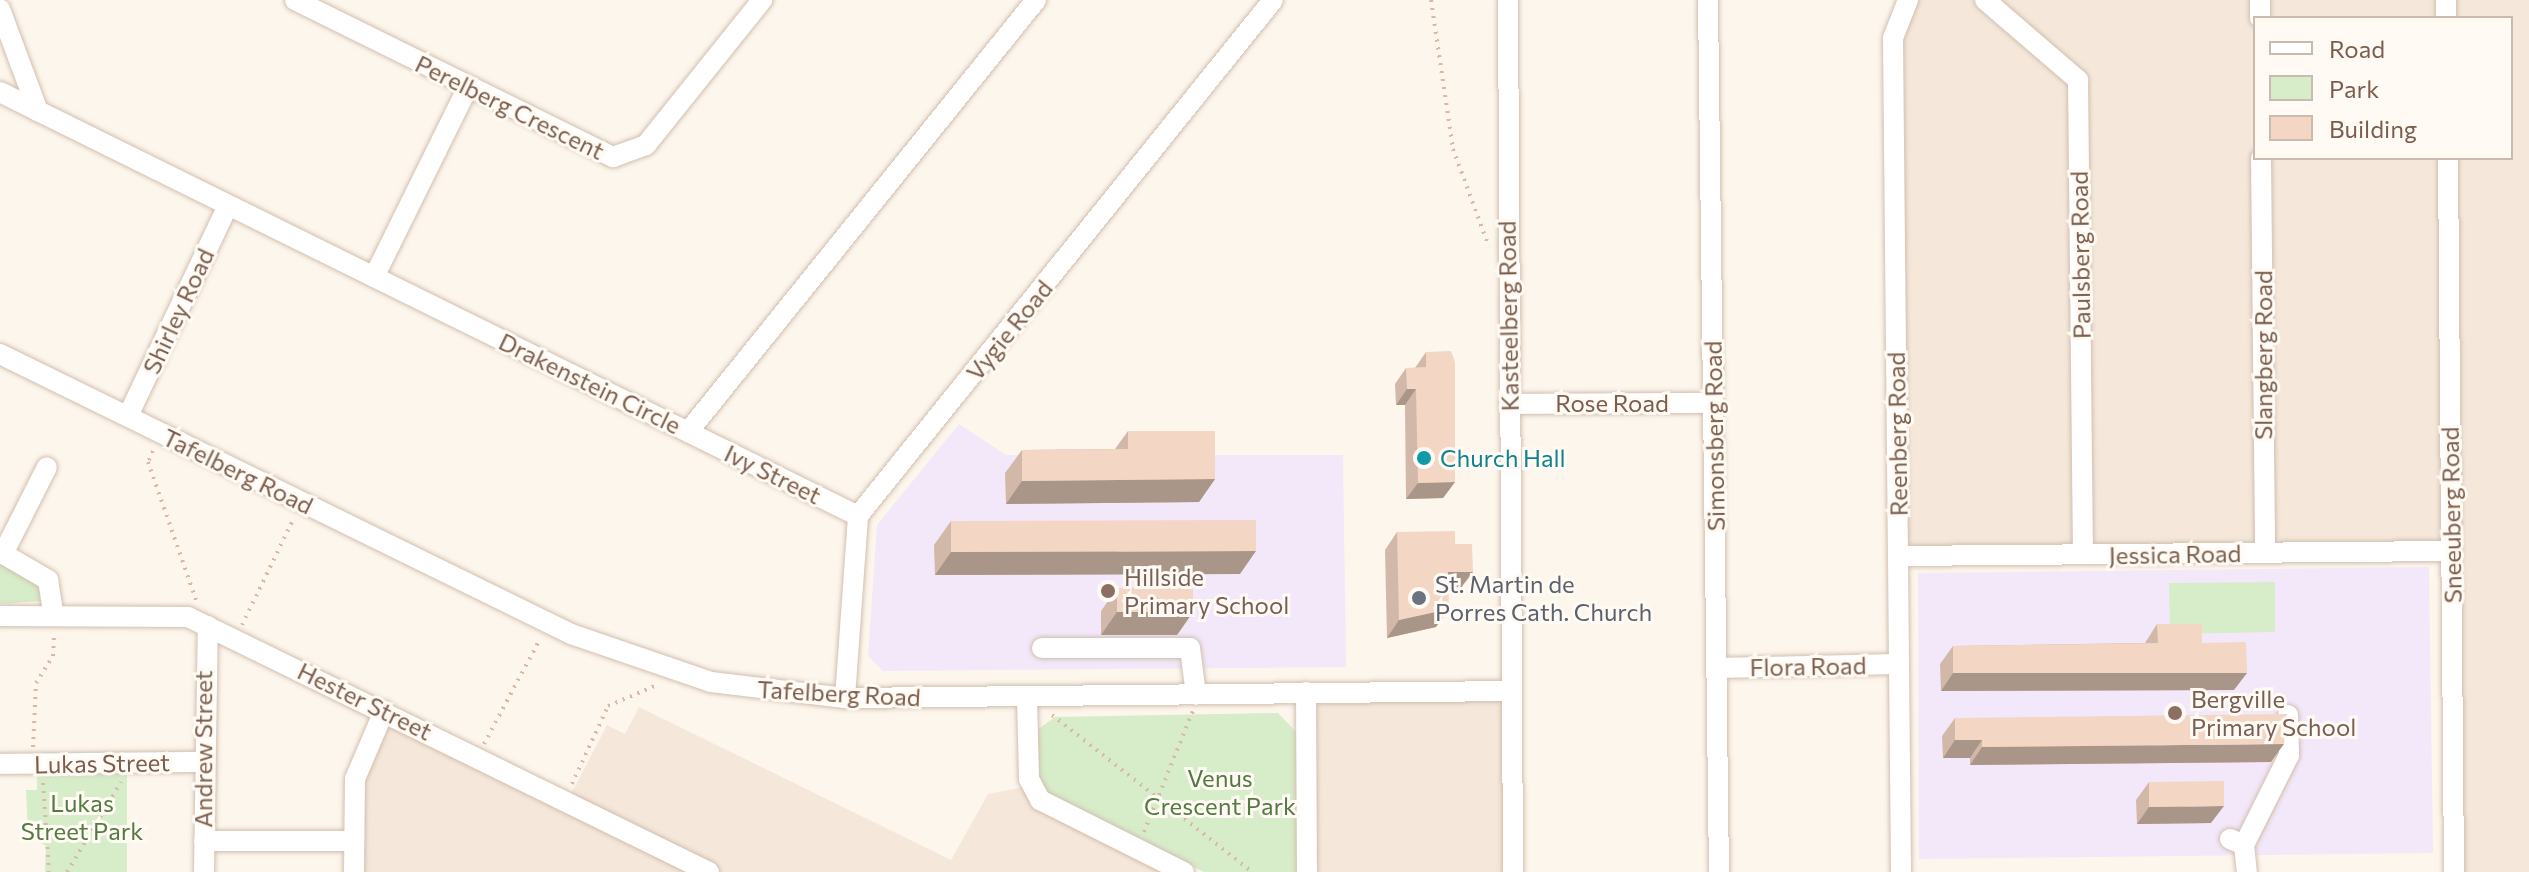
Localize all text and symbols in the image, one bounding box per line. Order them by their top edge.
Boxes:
legend [2253,16,2513,160]
text: Road [2329,34,2385,63]
street label: Perelberg Crescent [411,49,609,165]
text: Park [2329,74,2379,103]
text: Building [2329,114,2417,143]
street label: Paulsberg Road [2064,171,2096,339]
street label: Kasteelberg Road [1492,220,1524,412]
street label: Shirley Road [136,244,220,378]
street label: Slangberg Road [2249,270,2277,440]
street label: Vygie Road [960,274,1058,386]
street label: Drakenstein Circle [494,327,686,439]
street label: Simonsberg Road [1698,341,1730,531]
street label: Reenberg Road [1881,352,1913,516]
street label: Rose Road [1555,389,1669,417]
street label: Tafelberg Road [158,422,318,520]
street label: Sneeuberg Road [2435,426,2467,604]
street label: Ivy Street [720,438,826,510]
place label: Church Hall [1440,444,1566,472]
marker: Church Hall [1415,449,1433,467]
street label: Jessica Road [2108,538,2242,570]
place label: Hillside Primary School [1124,563,1289,619]
place label: St. Martin de Porres Cath. Church [1435,570,1652,626]
marker: Hillside Primary School [1099,582,1117,600]
marker: St. Martin de Porres Cath. Church [1410,589,1428,607]
street label: Flora Road [1749,651,1867,681]
street label: Hester Street [293,656,437,746]
street label: Andrew Street [189,670,217,828]
street label: Tafelberg Road [757,674,921,712]
place label: Bergville Primary School [2191,685,2356,741]
marker: Bergville Primary School [2166,704,2184,722]
street label: Lukas Street [34,747,170,779]
park label: Venus Crescent Park [1144,764,1296,820]
park label: Lukas Street Park [21,789,143,845]

